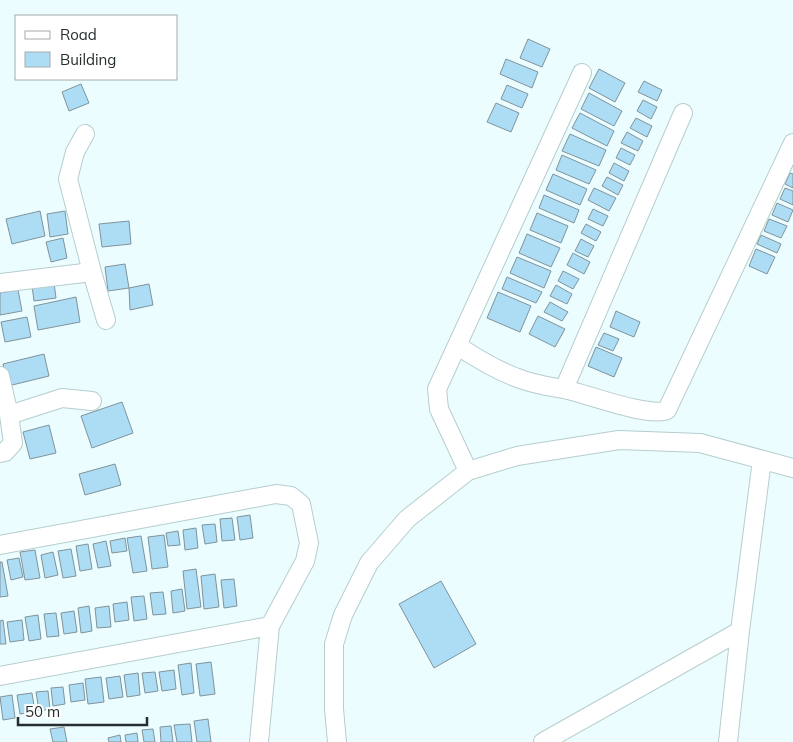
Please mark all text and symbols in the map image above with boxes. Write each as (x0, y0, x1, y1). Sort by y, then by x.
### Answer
legend (15, 15, 178, 80)
text: Road (60, 25, 97, 44)
text: Building (60, 50, 116, 69)
scale bar (18, 694, 146, 726)
text: 50 m (25, 702, 60, 721)

